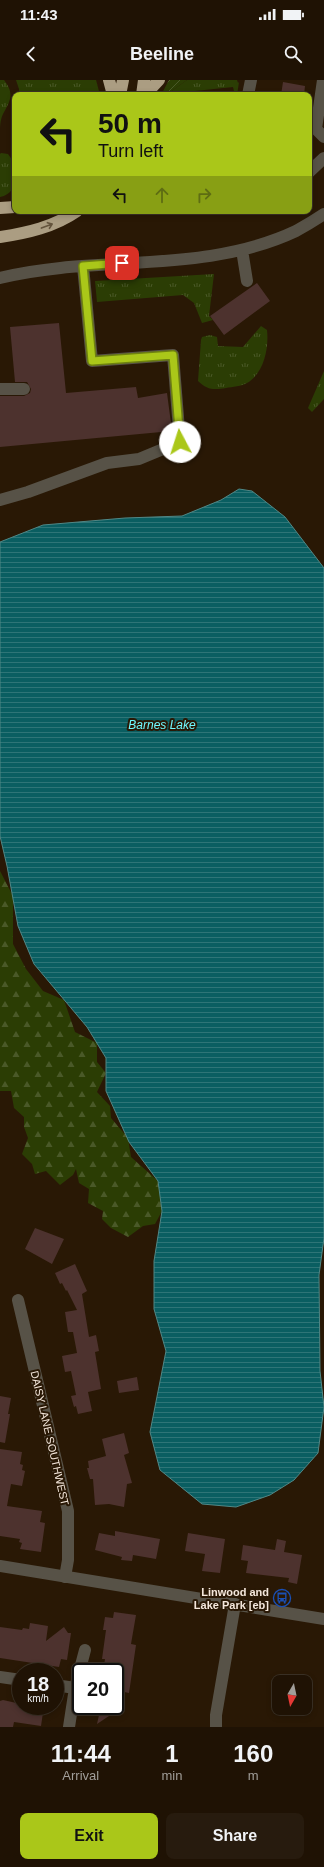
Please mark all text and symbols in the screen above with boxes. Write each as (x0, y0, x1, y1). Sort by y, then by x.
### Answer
text: 11:43 (20, 6, 58, 23)
icon: back (20, 43, 42, 65)
icon: search (282, 43, 304, 65)
text: Beeline (130, 44, 194, 64)
icon: left (32, 108, 84, 160)
text: 50 m (98, 108, 162, 139)
text: Turn left (98, 141, 163, 161)
icon: left (109, 184, 131, 206)
icon: ahead (151, 184, 173, 206)
icon: right (193, 184, 215, 206)
one-way arrow (40, 221, 52, 229)
pin (105, 246, 139, 280)
icon: arrive (111, 252, 133, 274)
position arrow (159, 421, 201, 463)
water label: Barnes Lake (128, 718, 196, 732)
street label: DAISY LANE SOUTHWEST (29, 1369, 71, 1507)
place label: Linwood and Lake Park [eb] (194, 1586, 269, 1611)
bus stop icon: Linwood and Lake Park [eb] (272, 1588, 292, 1608)
speed limit sign: 20 (72, 1663, 124, 1715)
text: 18 (27, 1673, 49, 1695)
north arrow (272, 1675, 312, 1715)
map controls (272, 1675, 312, 1715)
text: km/h (27, 1693, 49, 1704)
text: 11:44 (51, 1740, 111, 1767)
text: 1 (165, 1740, 179, 1767)
text: 160 (233, 1740, 273, 1767)
text: Arrival (62, 1768, 99, 1783)
text: min (162, 1768, 182, 1783)
text: m (248, 1768, 259, 1783)
button: Exit (20, 1813, 158, 1859)
button: Share (166, 1813, 304, 1859)

